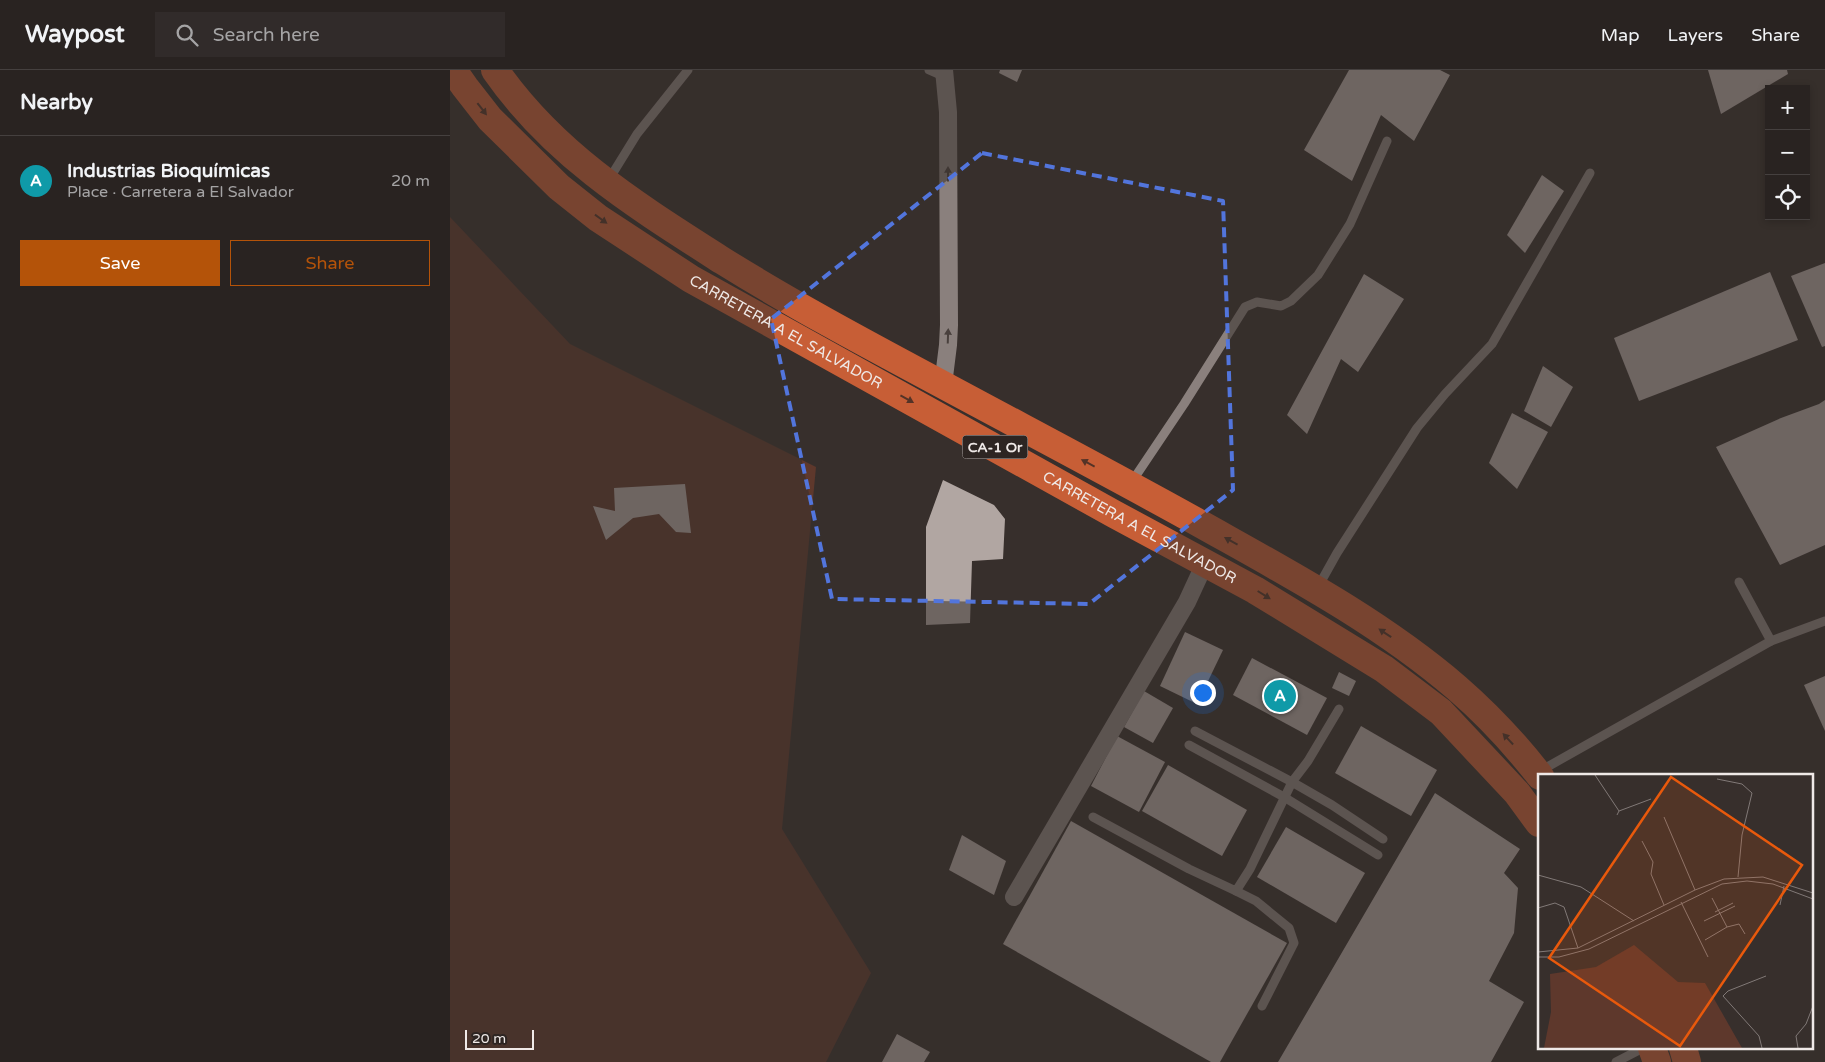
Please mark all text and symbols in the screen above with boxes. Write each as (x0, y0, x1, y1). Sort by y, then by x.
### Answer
search box (155, 12, 505, 57)
text: Waypost (25, 20, 125, 49)
icon: search (173, 21, 201, 49)
text: Search here (213, 24, 320, 46)
text: Map (1601, 24, 1640, 46)
text: Layers (1668, 24, 1723, 46)
text: Share (1751, 24, 1800, 46)
map controls (1765, 85, 1810, 220)
button: + (1765, 85, 1810, 130)
text: Nearby (20, 90, 93, 115)
one-way arrow (477, 103, 487, 116)
button: − (1765, 130, 1810, 175)
text: Industrias Bioquímicas (67, 160, 270, 182)
one-way arrow (944, 166, 952, 182)
text: A (30, 171, 42, 191)
text: 20 m (391, 171, 430, 191)
button: locate (1765, 175, 1810, 220)
text: Place · Carretera a El Salvador (67, 182, 294, 202)
one-way arrow (594, 214, 607, 225)
button: Save (20, 240, 220, 286)
button: Share (230, 240, 430, 286)
street label: CARRETERA A EL SALVADOR (686, 271, 886, 393)
one-way arrow (945, 328, 953, 344)
one-way arrow (900, 395, 914, 403)
road number: CA-1 Or (962, 436, 1028, 458)
one-way arrow (1081, 459, 1095, 467)
street label: CARRETERA A EL SALVADOR (1040, 467, 1239, 587)
one-way arrow (1223, 537, 1238, 545)
one-way arrow (1258, 591, 1271, 600)
one-way arrow (1378, 629, 1392, 638)
pin: A (1264, 677, 1296, 715)
your location (1190, 680, 1216, 706)
one-way arrow (1502, 733, 1514, 745)
inset map (1538, 774, 1812, 1050)
scale bar (465, 1027, 534, 1050)
text: 20 m (472, 1030, 506, 1047)

